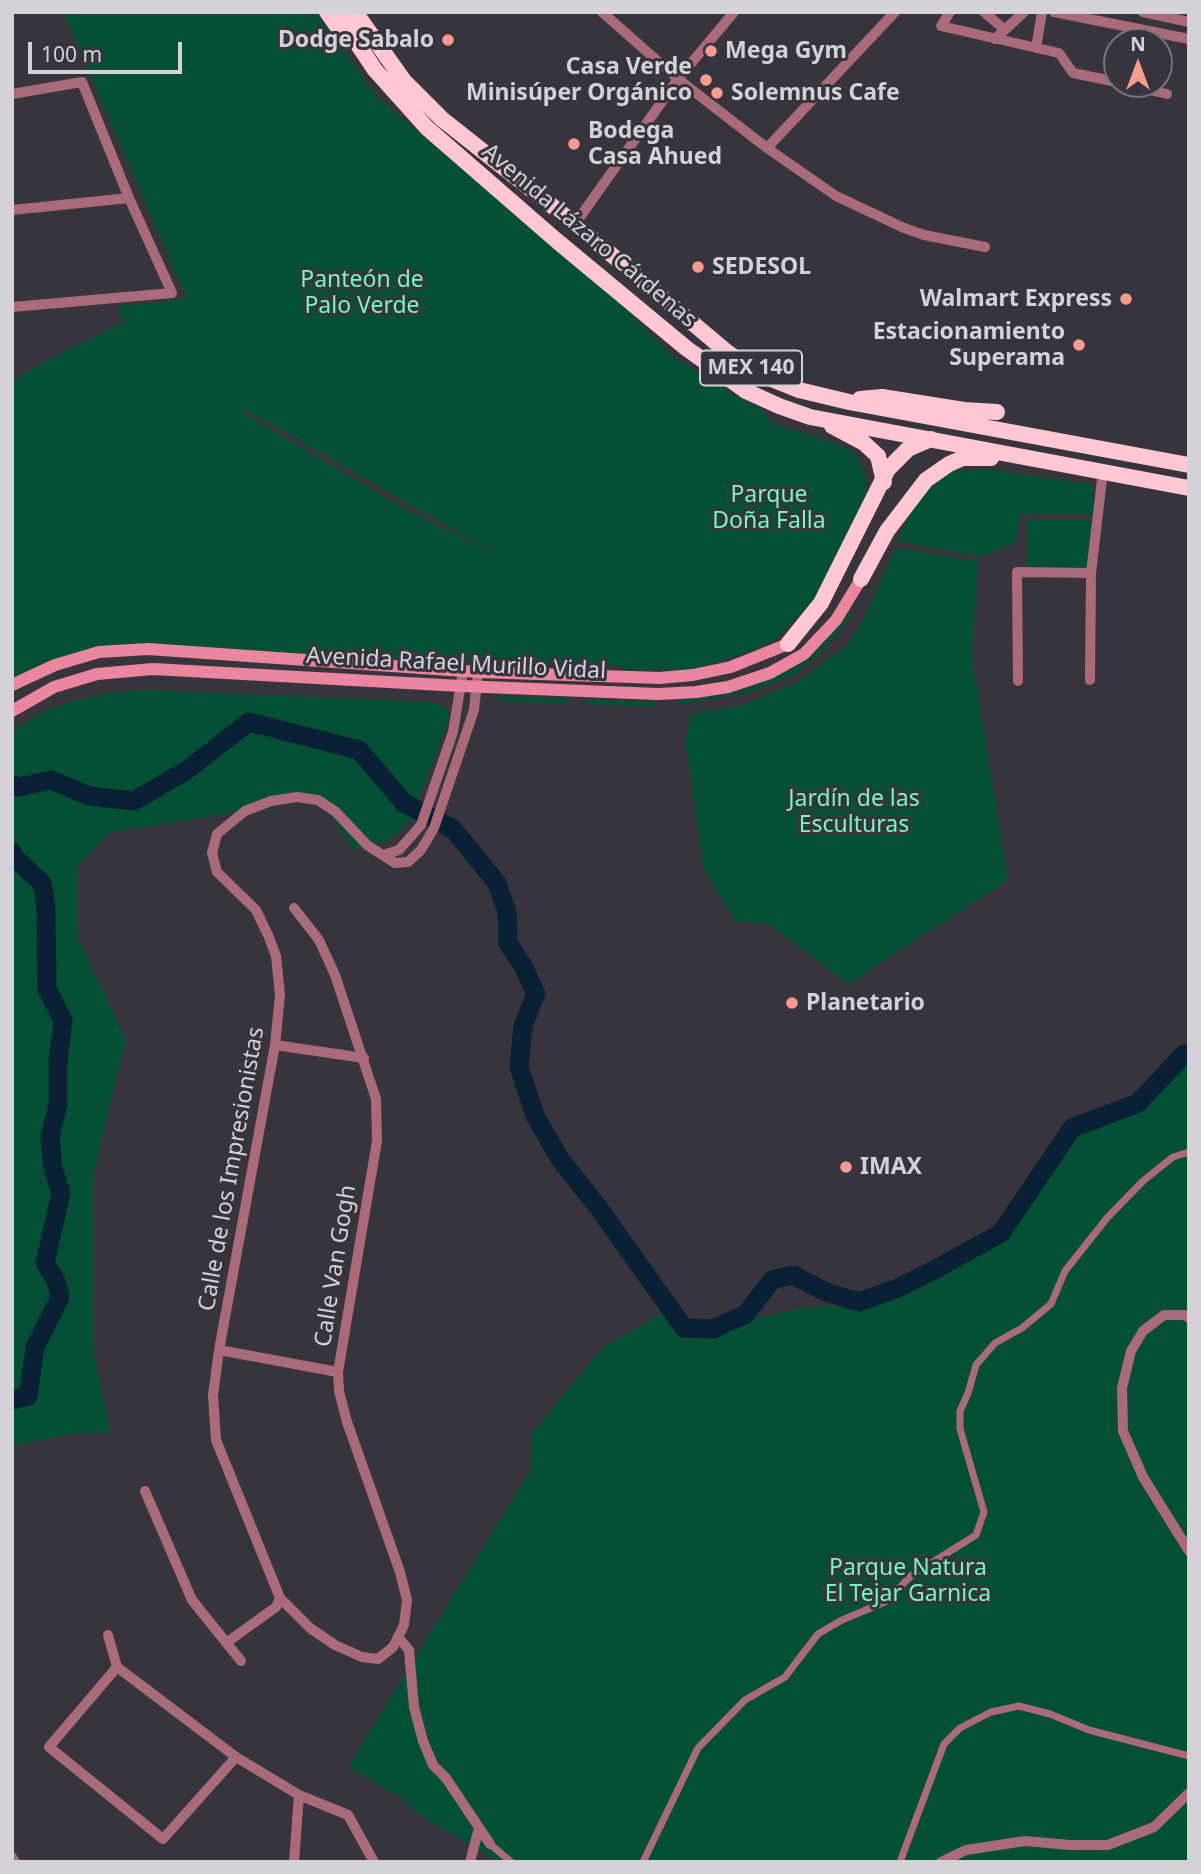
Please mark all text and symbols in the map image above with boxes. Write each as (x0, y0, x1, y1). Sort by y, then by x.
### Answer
place label: Dodge Sabalo (278, 26, 434, 54)
scale bar (32, 28, 186, 72)
north arrow (1103, 28, 1173, 98)
text: N (1130, 31, 1146, 57)
marker: Dodge Sabalo (440, 32, 456, 48)
place label: Mega Gym (725, 37, 847, 65)
text: 100 m (41, 40, 102, 68)
marker: Mega Gym (703, 43, 719, 59)
place label: Casa Verde Minisúper Orgánico (466, 53, 692, 107)
marker: Casa Verde Minisúper Orgánico (698, 72, 714, 88)
place label: Solemnus Cafe (731, 79, 900, 107)
marker: Solemnus Cafe (709, 85, 725, 101)
place label: Bodega Casa Ahued (588, 117, 722, 171)
marker: Bodega Casa Ahued (566, 136, 582, 152)
street label: Avenida Lázaro Cárdenas (476, 138, 702, 334)
place label: SEDESOL (712, 253, 811, 281)
marker: SEDESOL (690, 259, 706, 275)
park label: Panteón de Palo Verde (300, 266, 424, 320)
place label: Walmart Express (920, 285, 1112, 313)
marker: Walmart Express (1118, 291, 1134, 307)
place label: Estacionamiento Superama (873, 318, 1065, 372)
marker: Estacionamiento Superama (1071, 337, 1087, 353)
road number: MEX 140 (700, 350, 802, 386)
park label: Parque Doña Falla (712, 481, 826, 535)
street label: Avenida Rafael Murillo Vidal (305, 642, 607, 686)
park label: Jardín de las Esculturas (788, 785, 920, 839)
place label: Planetario (806, 989, 925, 1017)
marker: Planetario (784, 995, 800, 1011)
street label: Calle de los Impresionistas (193, 1025, 271, 1313)
place label: IMAX (860, 1153, 922, 1181)
marker: IMAX (838, 1159, 854, 1175)
street label: Calle Van Gogh (310, 1183, 362, 1349)
park label: Parque Natura El Tejar Garnica (825, 1554, 991, 1608)

